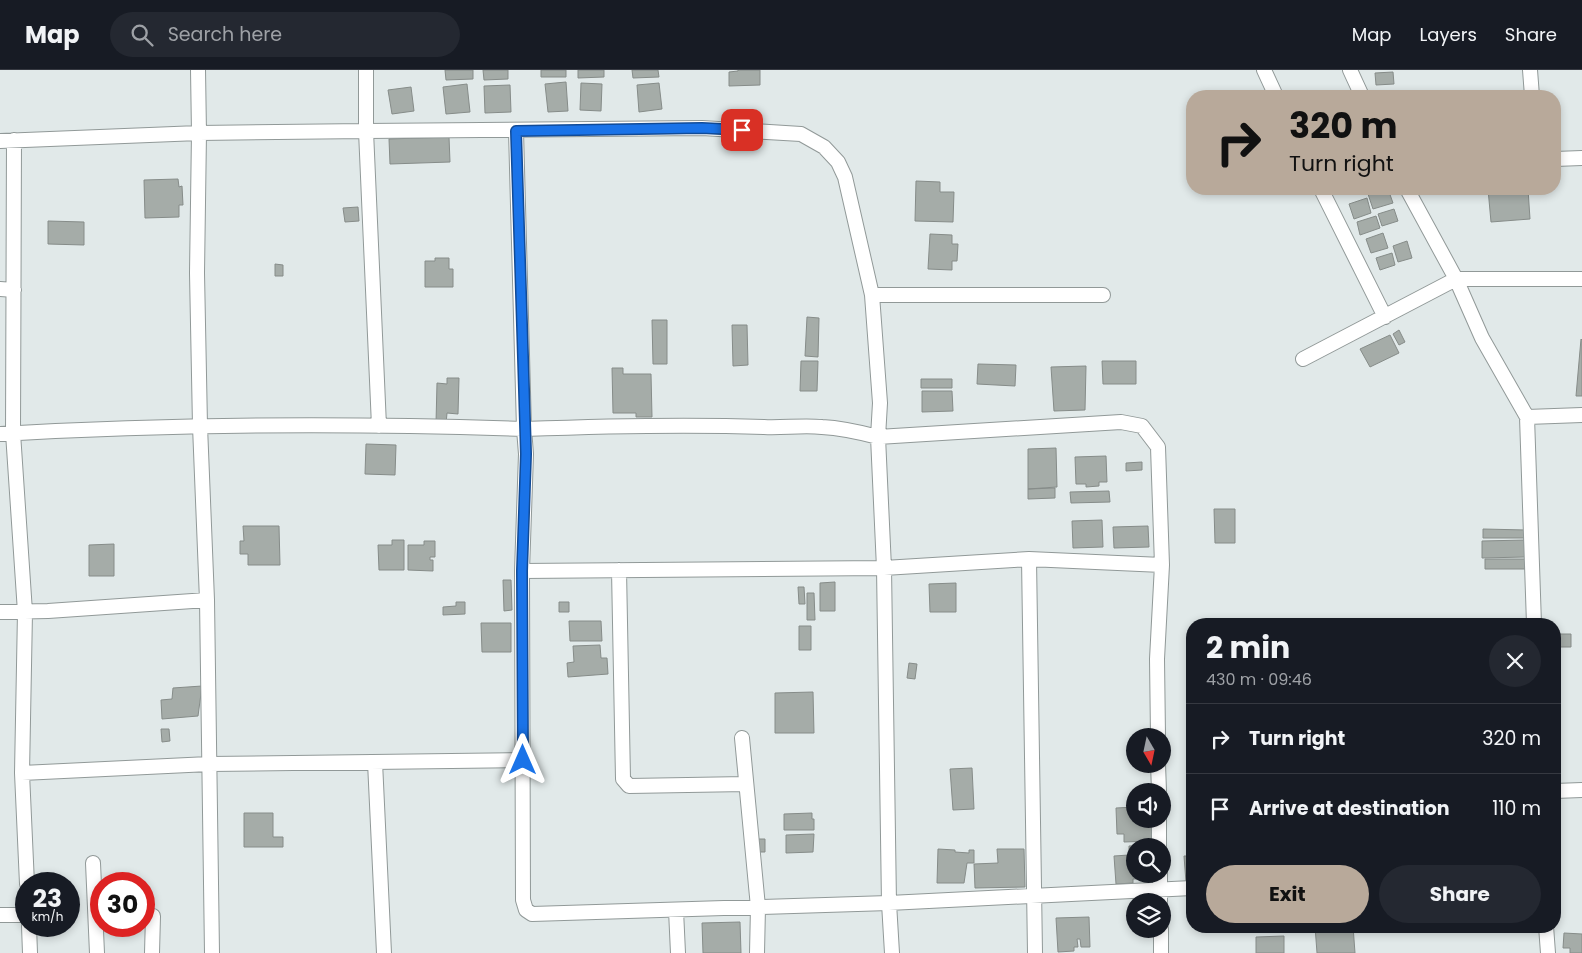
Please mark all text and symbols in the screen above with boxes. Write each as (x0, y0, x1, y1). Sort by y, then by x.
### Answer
search box (110, 12, 460, 57)
text: Map (25, 18, 80, 51)
icon: search (128, 21, 156, 49)
text: Search here (168, 21, 282, 48)
text: Map (1352, 22, 1392, 47)
text: Layers (1420, 22, 1477, 47)
text: Share (1505, 22, 1557, 47)
text: 320 m (1289, 101, 1397, 150)
pin (721, 109, 763, 151)
icon: right (1206, 110, 1271, 175)
icon: arrive (728, 116, 756, 144)
text: Turn right (1289, 148, 1394, 179)
text: 2 min (1206, 626, 1290, 669)
button: close (1489, 635, 1541, 687)
text: 430 m · 09:46 (1206, 668, 1312, 691)
icon: right (1206, 725, 1234, 753)
text: Turn right (1249, 725, 1345, 752)
text: 320 m (1482, 725, 1541, 752)
north arrow (1126, 728, 1171, 772)
map controls (1126, 728, 1171, 938)
position arrow (496, 733, 548, 785)
button: sound (1126, 783, 1171, 828)
icon: arrive (1206, 795, 1234, 823)
text: Arrive at destination (1249, 795, 1450, 822)
text: 110 m (1492, 795, 1541, 822)
button: search (1126, 838, 1171, 883)
button: Exit (1206, 865, 1369, 923)
button: Share (1379, 865, 1541, 923)
speed limit sign: 30 (90, 872, 155, 937)
text: 23 (33, 881, 62, 916)
button: layers (1126, 893, 1171, 938)
text: km/h (32, 908, 63, 925)

